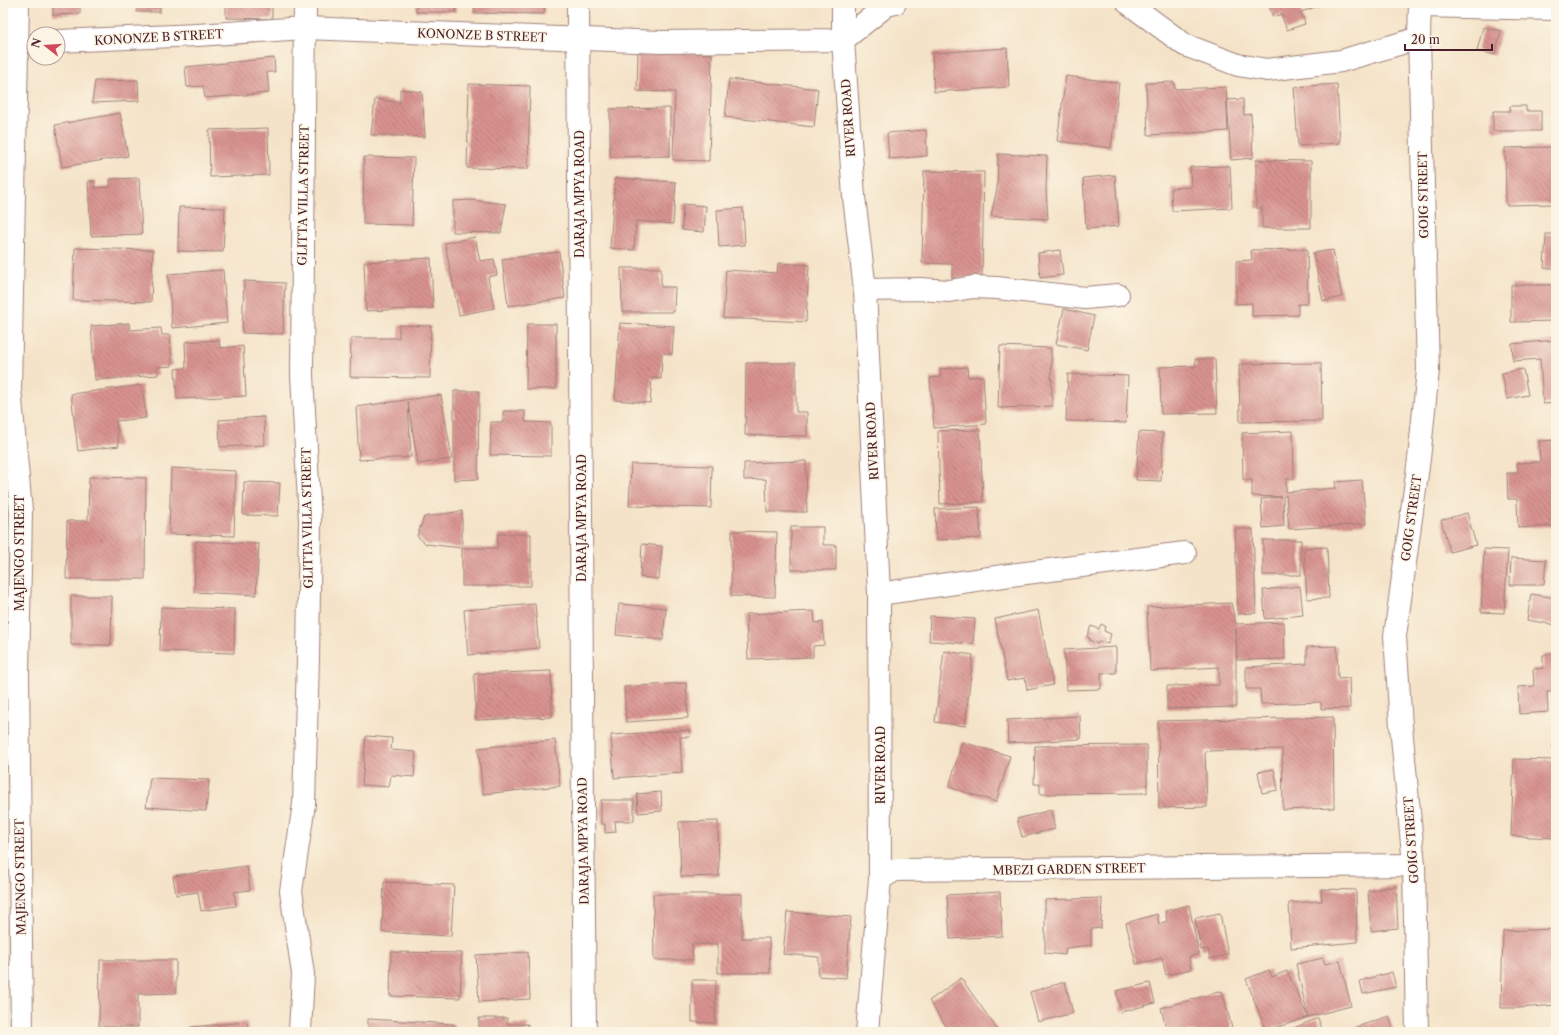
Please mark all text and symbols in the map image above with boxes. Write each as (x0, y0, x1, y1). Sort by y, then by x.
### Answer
street label: KONONZE B STREET (417, 25, 547, 45)
north arrow (26, 26, 66, 66)
street label: KONONZE B STREET (94, 26, 224, 48)
scale bar (1405, 26, 1492, 52)
text: 20 m (1411, 32, 1440, 47)
text: N (28, 36, 45, 50)
street label: RIVER ROAD (838, 78, 858, 158)
street label: GLITTA VILLA STREET (294, 124, 312, 266)
street label: DARAJA MPYA ROAD (572, 130, 587, 258)
street label: GOIG STREET (1415, 151, 1431, 239)
street label: RIVER ROAD (862, 401, 882, 481)
street label: GLITTA VILLA STREET (298, 447, 316, 589)
street label: DARAJA MPYA ROAD (574, 454, 589, 582)
street label: GOIG STREET (1398, 474, 1425, 562)
street label: MAJENGO STREET (12, 495, 27, 611)
street label: RIVER ROAD (873, 725, 888, 804)
street label: DARAJA MPYA ROAD (574, 777, 592, 905)
street label: GOIG STREET (1400, 796, 1422, 884)
street label: MAJENGO STREET (11, 819, 29, 935)
street label: MBEZI GARDEN STREET (992, 860, 1146, 878)

